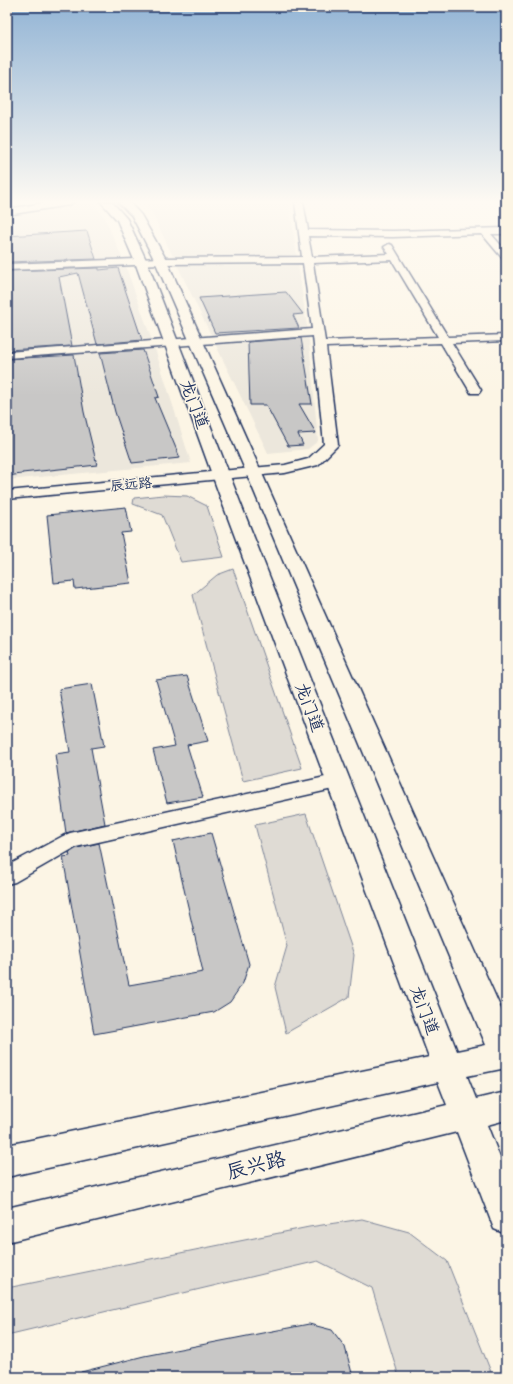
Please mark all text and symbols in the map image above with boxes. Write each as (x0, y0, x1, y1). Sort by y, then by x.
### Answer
street label: 龙门道 (177, 377, 213, 431)
street label: 辰远路 (109, 474, 153, 495)
street label: 龙门道 (292, 680, 328, 734)
street label: 龙门道 (407, 983, 443, 1037)
street label: 辰兴路 (224, 1146, 289, 1184)

